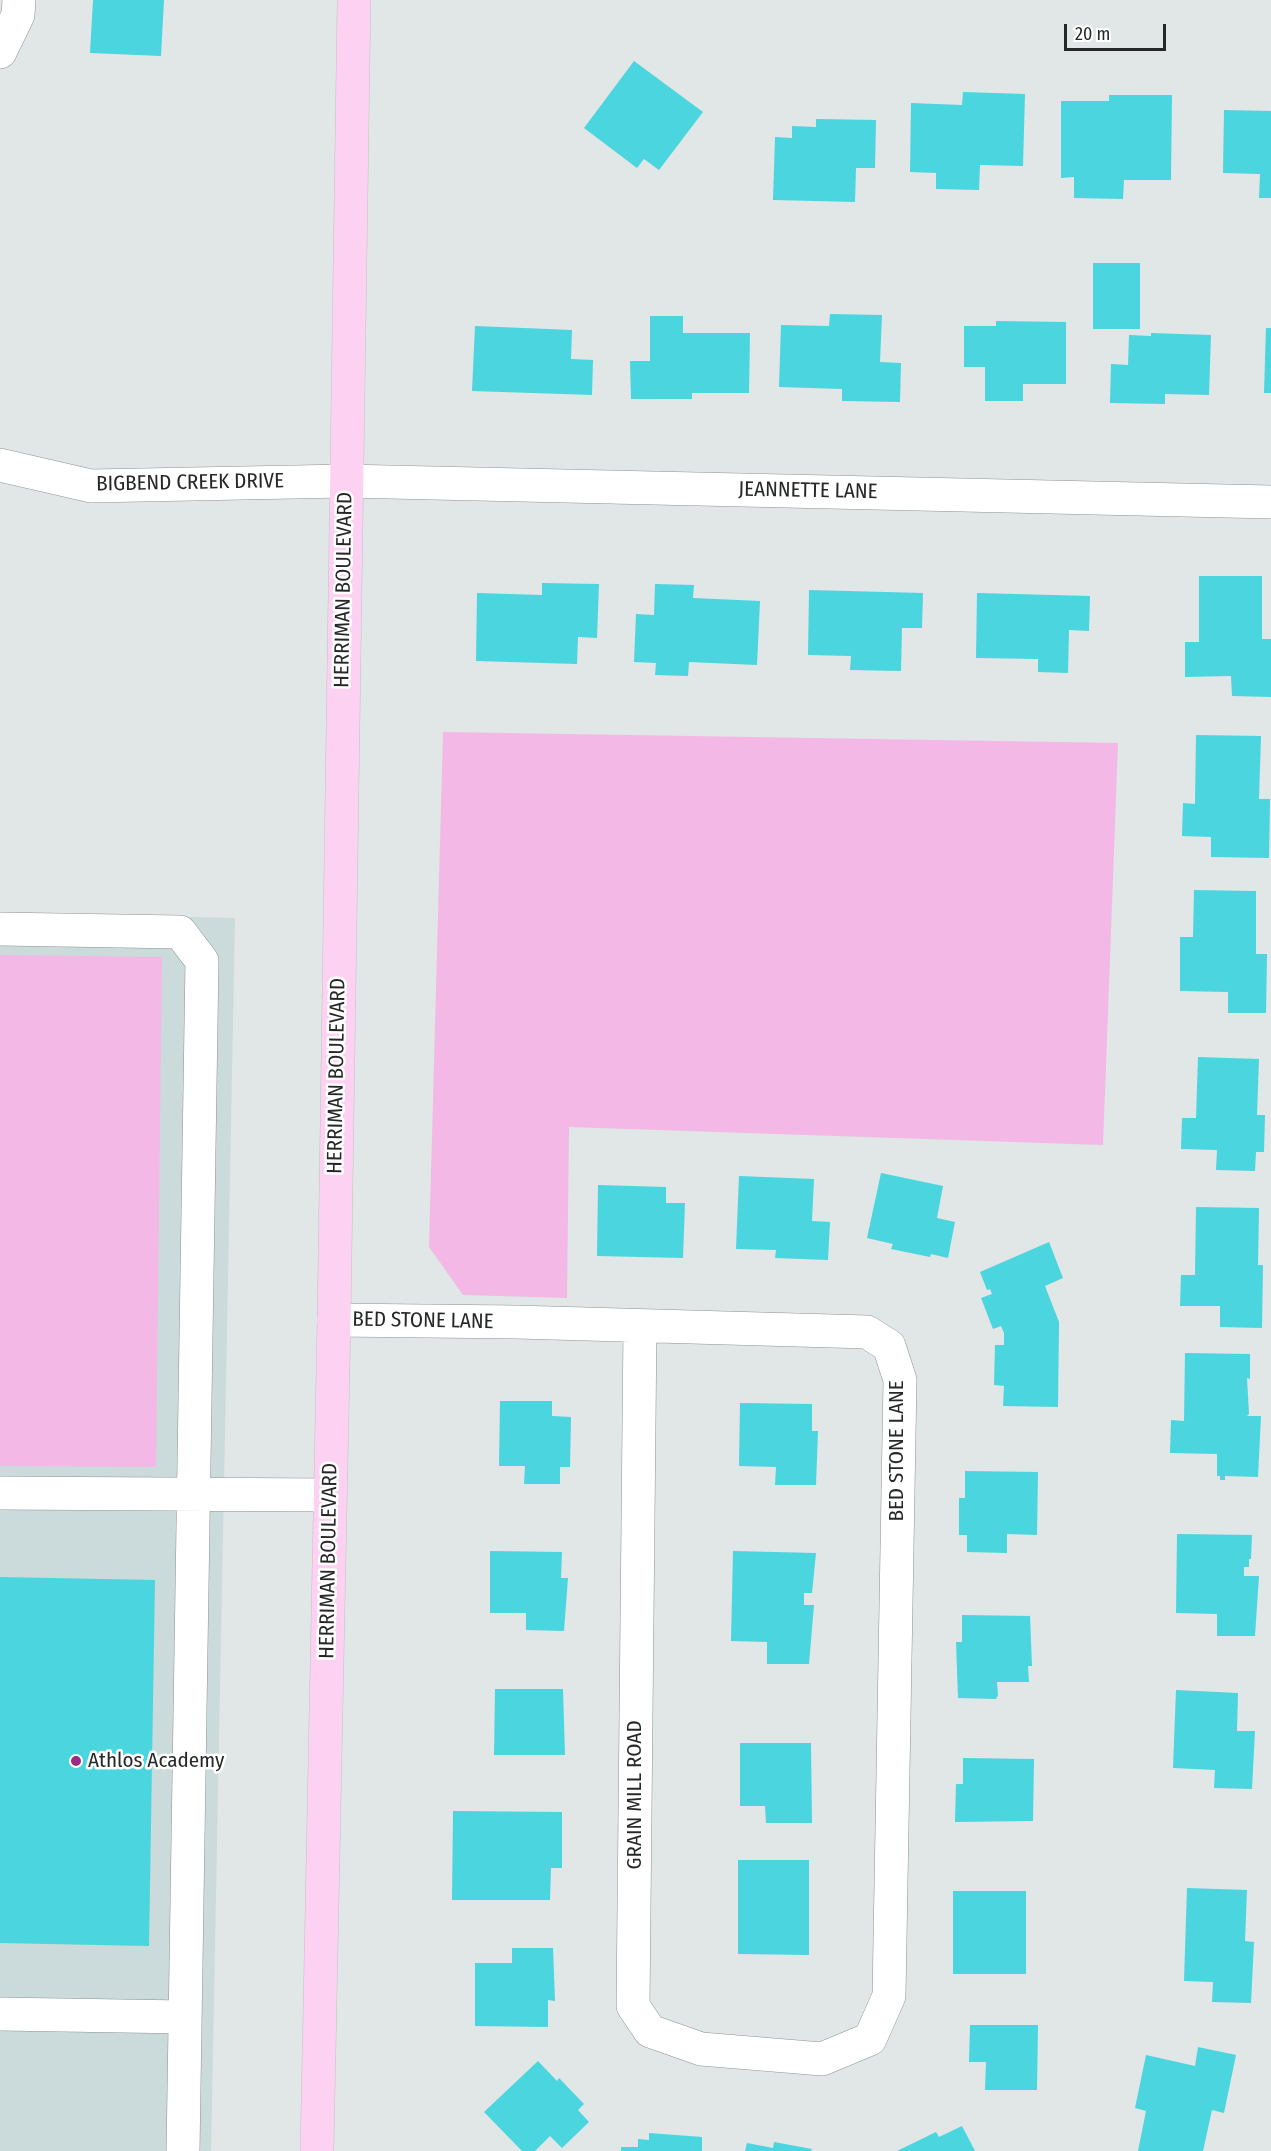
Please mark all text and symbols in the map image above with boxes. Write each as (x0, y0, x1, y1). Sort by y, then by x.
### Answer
scale bar (1067, 12, 1169, 50)
text: 20 m (1075, 23, 1110, 45)
street label: BIGBEND CREEK DRIVE (96, 469, 284, 497)
street label: JEANNETTE LANE (738, 477, 878, 505)
street label: HERRIMAN BOULEVARD (330, 492, 358, 688)
street label: HERRIMAN BOULEVARD (323, 978, 351, 1174)
street label: BED STONE LANE (352, 1307, 494, 1335)
street label: BED STONE LANE (884, 1380, 910, 1522)
street label: HERRIMAN BOULEVARD (315, 1463, 343, 1659)
street label: GRAIN MILL ROAD (622, 1720, 648, 1870)
place label: Athlos Academy (88, 1748, 224, 1774)
marker: Athlos Academy (69, 1754, 83, 1768)

